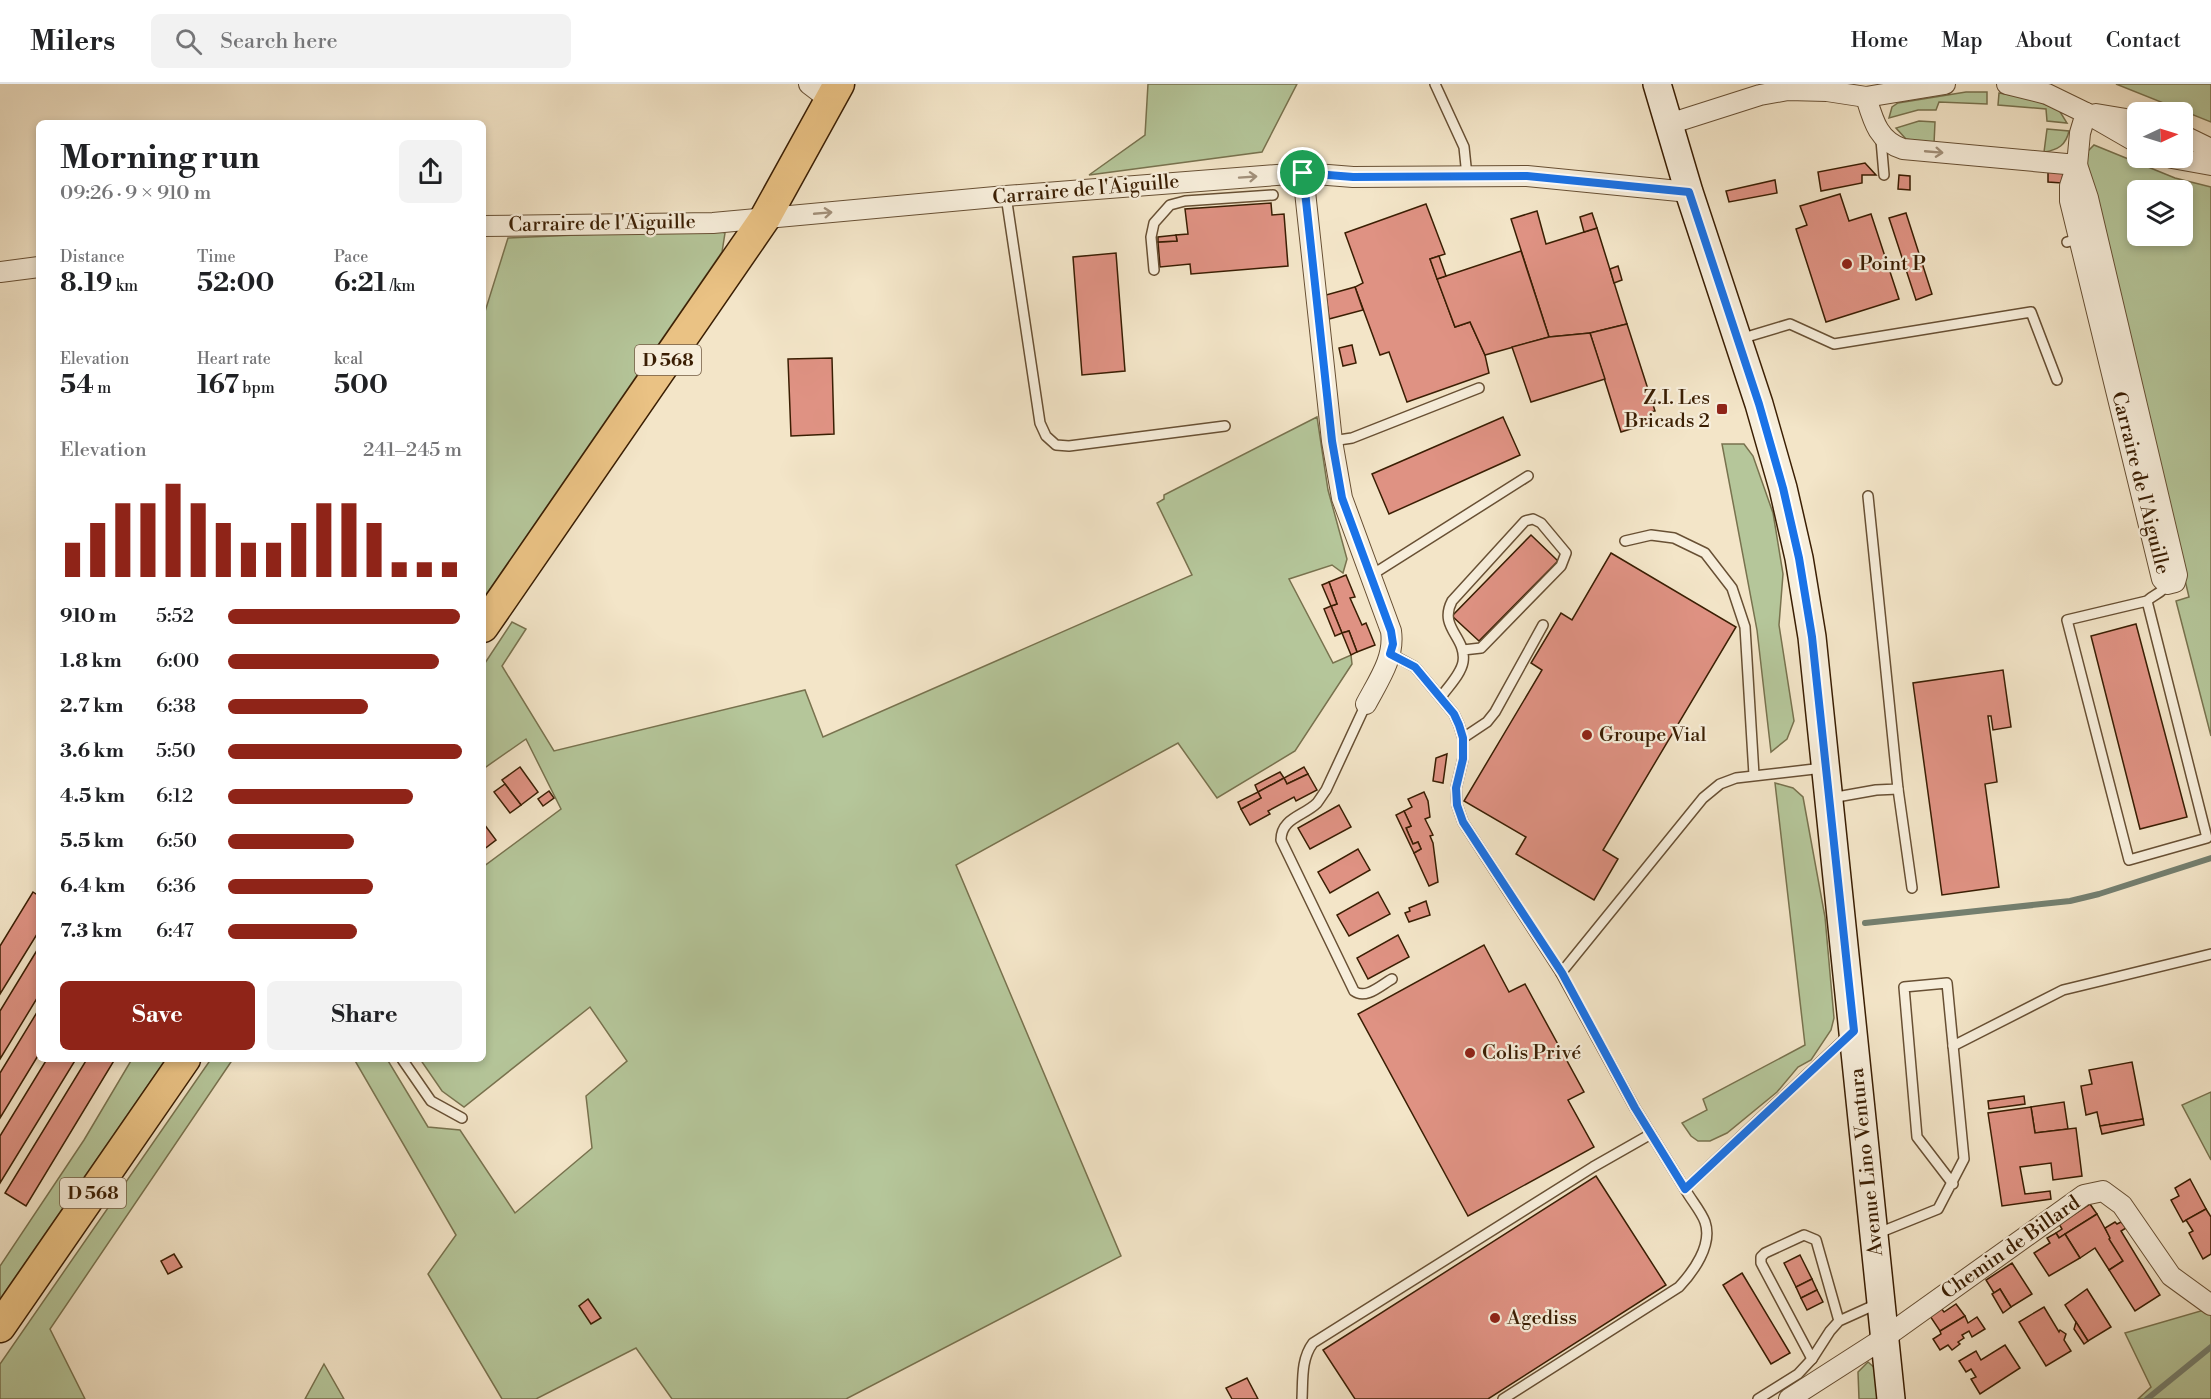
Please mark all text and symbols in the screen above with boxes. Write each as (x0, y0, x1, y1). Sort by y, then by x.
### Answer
search box (151, 14, 571, 68)
text: Milers (30, 24, 115, 59)
icon: search (172, 25, 205, 58)
text: Search here (220, 28, 338, 55)
text: Home (1851, 28, 1908, 54)
text: Map (1941, 28, 1983, 54)
text: About (2016, 28, 2073, 54)
text: Contact (2106, 28, 2181, 54)
north arrow (2127, 102, 2193, 168)
map controls (2127, 102, 2193, 246)
text: Morning run (60, 138, 260, 179)
button: share (399, 140, 462, 203)
pin (1277, 147, 1328, 198)
one-way arrow (1923, 147, 1943, 158)
icon: arrive (1286, 156, 1319, 189)
street label: Carraire de l'Aiguille (992, 169, 1180, 211)
one-way arrow (1237, 172, 1257, 183)
button: layers (2127, 180, 2193, 246)
text: 09:26 · 9 × 910 m (60, 181, 211, 206)
one-way arrow (813, 207, 833, 218)
street label: Carraire de l'Aiguille (508, 210, 696, 238)
text: Distance (60, 247, 125, 267)
text: Time (197, 247, 236, 267)
text: Pace (334, 247, 368, 267)
place label: Point P (1859, 252, 1926, 277)
marker: Point P (1840, 257, 1854, 271)
text: 8.19 (60, 267, 112, 299)
text: 52:00 (197, 267, 274, 299)
text: 6:21 (334, 267, 387, 299)
text: km (112, 276, 138, 296)
text: /km (387, 276, 415, 296)
road number: D 568 (635, 345, 701, 375)
text: Elevation (60, 349, 129, 369)
text: Heart rate (197, 349, 271, 369)
text: kcal (334, 349, 363, 369)
text: 54 (60, 369, 94, 401)
text: 167 (197, 369, 239, 401)
text: 500 (334, 369, 388, 401)
text: m (94, 378, 111, 398)
text: bpm (239, 378, 275, 398)
place label: Z.I. Les Bricads 2 (1623, 386, 1710, 434)
street label: Carraire de l'Aiguille (2105, 389, 2175, 577)
marker: Z.I. Les Bricads 2 (1715, 402, 1729, 416)
text: Elevation (60, 438, 147, 463)
text: 241–245 m (363, 438, 462, 463)
text: 910 m (60, 604, 117, 629)
text: 5:52 (156, 604, 194, 629)
text: 1.8 km (60, 649, 122, 674)
text: 6:00 (156, 649, 199, 674)
text: 2.7 km (60, 694, 124, 719)
text: 6:38 (156, 694, 196, 719)
place label: Groupe Vial (1599, 723, 1706, 748)
marker: Groupe Vial (1580, 728, 1594, 742)
text: 3.6 km (60, 739, 124, 764)
text: 5:50 (156, 739, 196, 764)
text: 4.5 km (60, 784, 125, 809)
text: 6:12 (156, 784, 193, 809)
text: 5.5 km (60, 829, 124, 854)
text: 6:50 (156, 829, 197, 854)
text: 6.4 km (60, 874, 125, 899)
text: 6:36 (156, 874, 196, 899)
text: 7.3 km (60, 919, 122, 944)
text: 6:47 (156, 919, 194, 944)
button: Save (60, 981, 255, 1050)
button: Share (267, 981, 462, 1050)
place label: Colis Privé (1482, 1041, 1581, 1066)
marker: Colis Privé (1463, 1046, 1477, 1060)
street label: Avenue Lino Ventura (1845, 1066, 1889, 1258)
road number: D 568 (60, 1178, 126, 1208)
street label: Chemin de Billard (1937, 1190, 2086, 1305)
place label: Agediss (1506, 1306, 1577, 1331)
marker: Agediss (1488, 1311, 1502, 1325)

